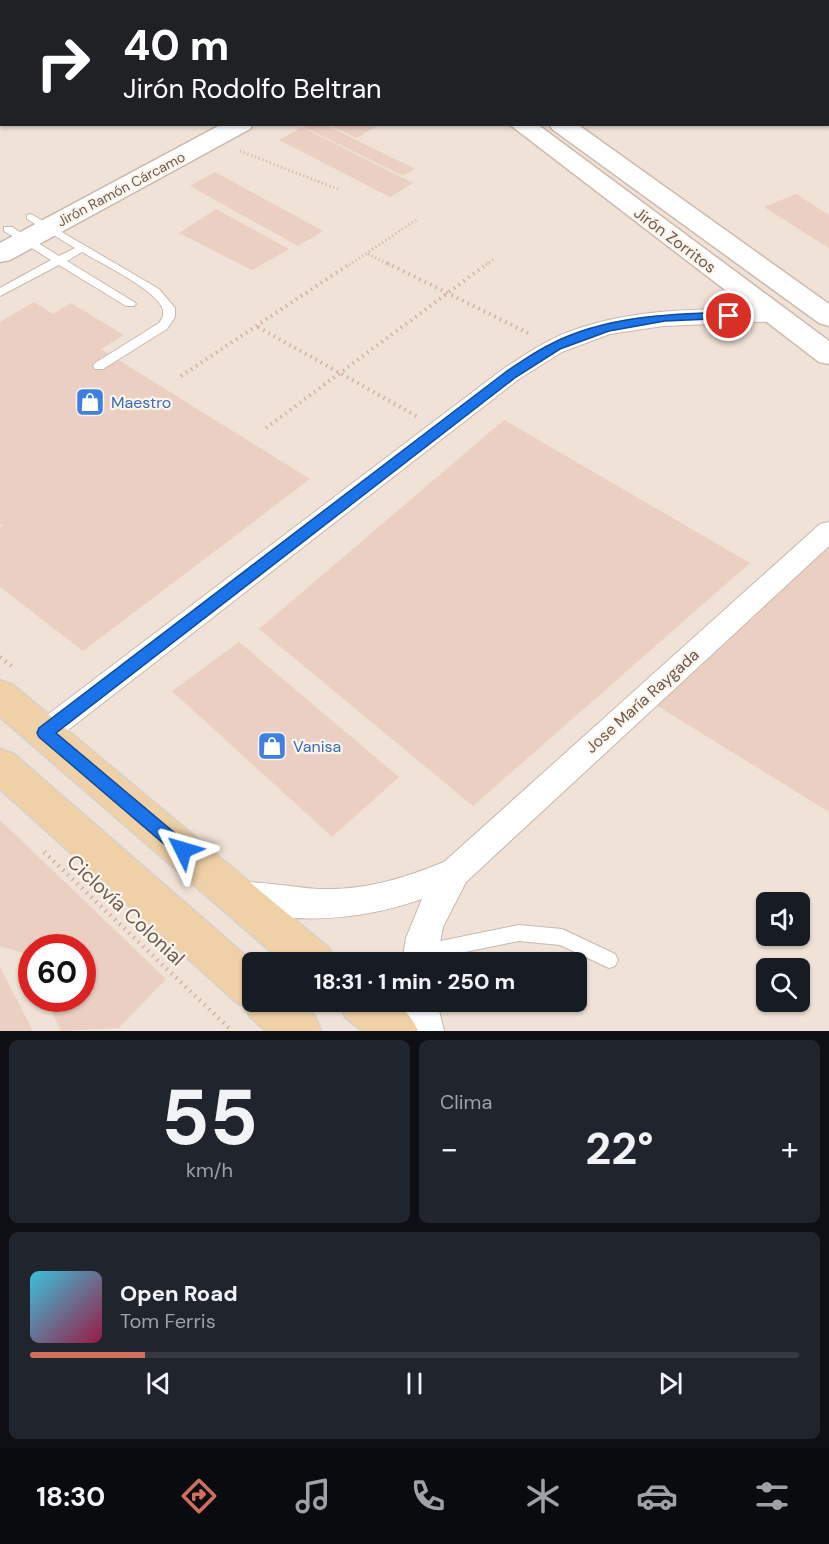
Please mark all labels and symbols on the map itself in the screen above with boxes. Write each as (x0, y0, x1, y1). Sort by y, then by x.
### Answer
street label: Jirón Ramón Cárcamo (54, 148, 188, 230)
street label: Jirón Zorritos (630, 202, 720, 278)
pin (703, 290, 754, 341)
shop icon: Maestro (74, 386, 106, 418)
place label: Maestro (111, 392, 171, 413)
street label: Jose María Raygada (581, 644, 703, 758)
shop icon: Vanisa (256, 730, 288, 762)
place label: Vanisa (293, 736, 341, 757)
position arrow (151, 818, 215, 882)
street label: Ciclovía Colonial (62, 849, 190, 971)
speed limit sign: 60 (18, 934, 96, 1012)

